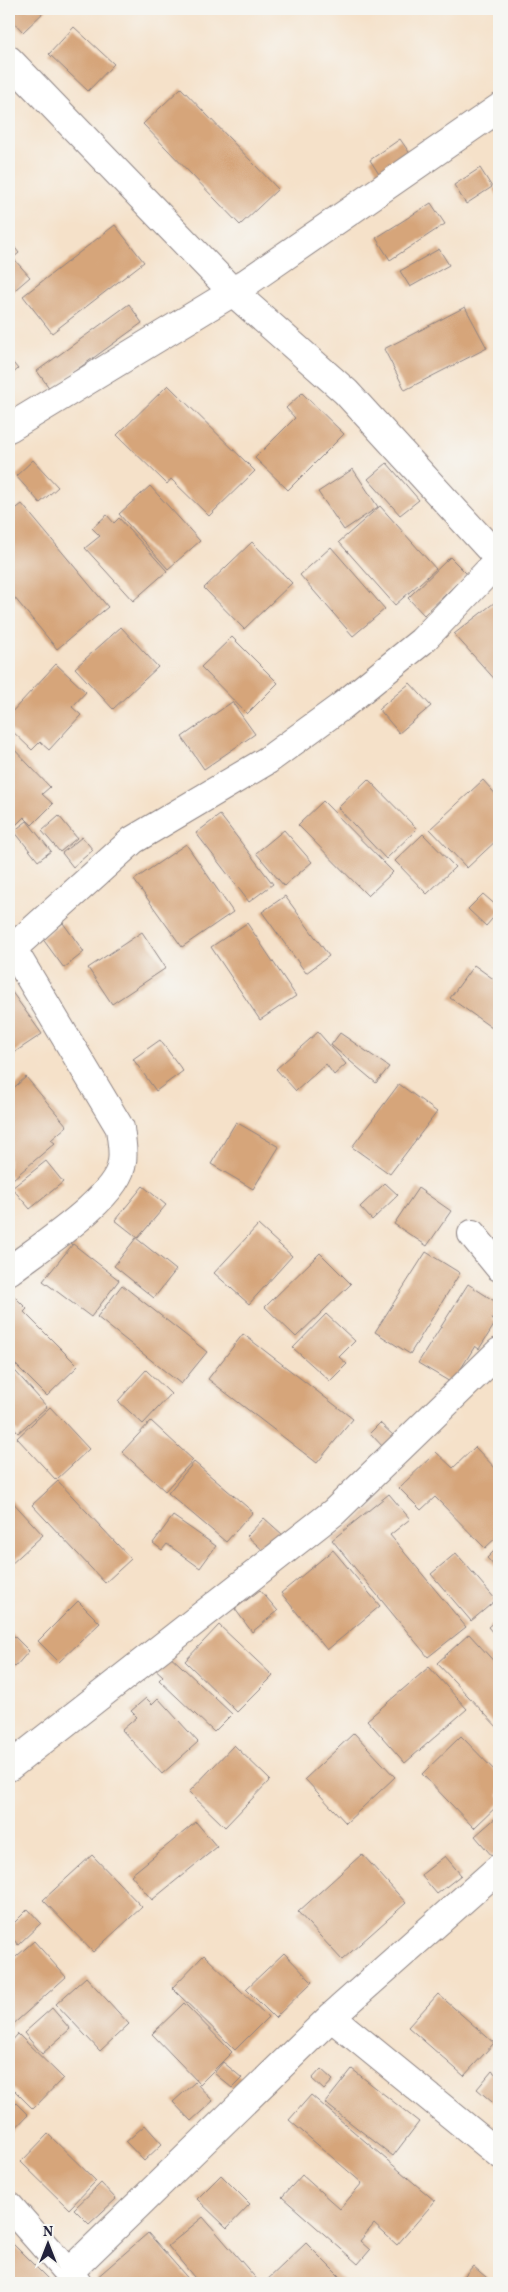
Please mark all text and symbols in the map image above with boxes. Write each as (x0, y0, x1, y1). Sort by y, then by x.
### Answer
north arrow (22, 2220, 72, 2270)
text: N (43, 2223, 53, 2242)

